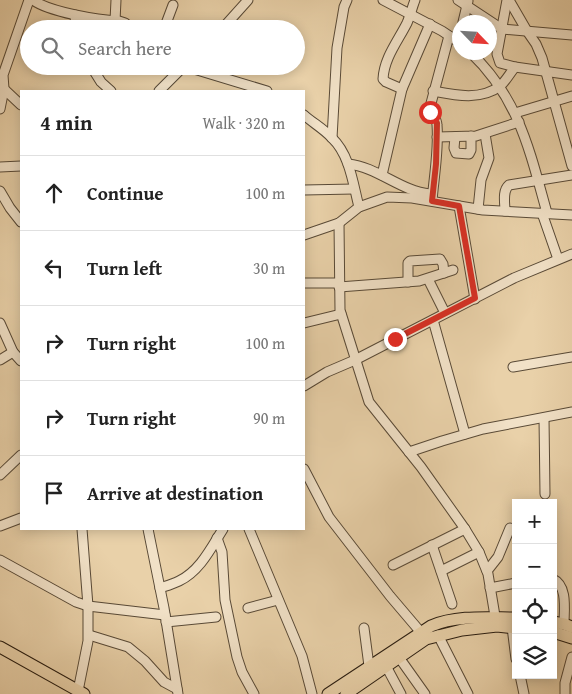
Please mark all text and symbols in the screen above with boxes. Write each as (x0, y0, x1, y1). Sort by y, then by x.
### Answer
north arrow (452, 15, 497, 60)
search box (20, 20, 305, 75)
icon: search (38, 34, 66, 62)
text: Search here (78, 34, 172, 62)
route start (419, 101, 442, 124)
text: 4 min (40, 107, 92, 138)
text: Walk · 320 m (202, 111, 285, 135)
icon: ahead (40, 179, 68, 207)
text: Continue (87, 179, 164, 207)
text: 100 m (245, 181, 285, 205)
icon: left (40, 254, 68, 282)
text: Turn left (87, 254, 162, 282)
text: 30 m (253, 256, 285, 280)
route end (384, 328, 407, 351)
icon: right (40, 329, 68, 357)
text: Turn right (87, 329, 176, 357)
text: 100 m (245, 331, 285, 355)
icon: right (40, 404, 68, 432)
text: Turn right (87, 404, 176, 432)
text: 90 m (253, 406, 285, 430)
icon: arrive (40, 479, 68, 507)
text: Arrive at destination (87, 479, 263, 507)
map controls (512, 499, 557, 679)
button: + (512, 499, 557, 544)
button: − (512, 544, 557, 589)
button: locate (512, 589, 557, 634)
button: layers (512, 634, 557, 679)

